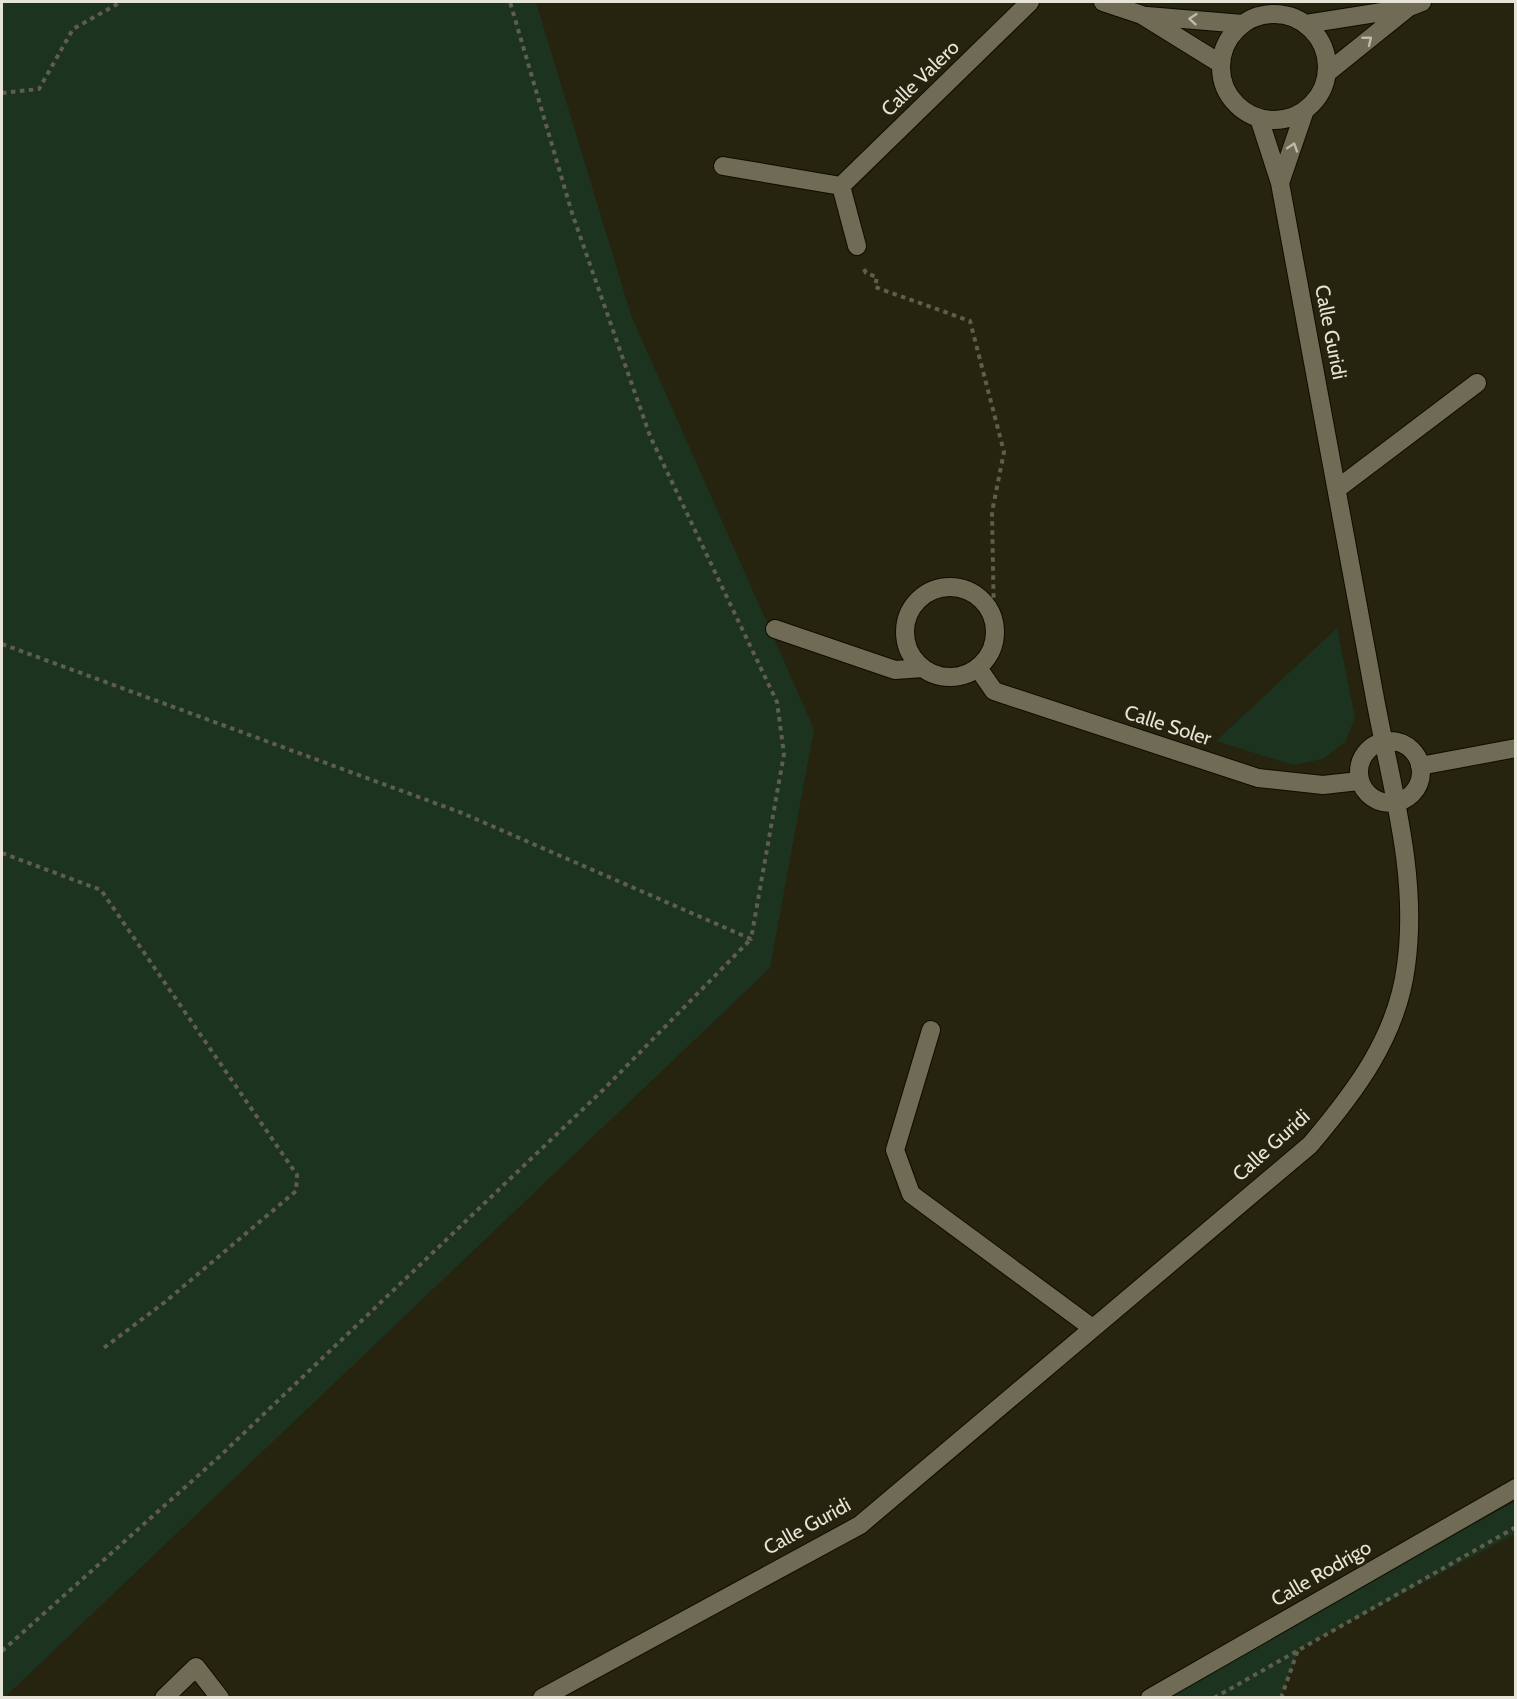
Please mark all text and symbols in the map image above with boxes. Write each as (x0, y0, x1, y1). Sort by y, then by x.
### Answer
one-way arrow (1188, 13, 1197, 26)
street label: Calle Valero (876, 35, 964, 121)
one-way arrow (1361, 37, 1372, 48)
one-way arrow (1285, 142, 1298, 153)
street label: Calle Guridi (1310, 283, 1352, 381)
street label: Calle Soler (1122, 700, 1215, 751)
street label: Calle Guridi (1227, 1104, 1315, 1186)
street label: Calle Guridi (759, 1492, 855, 1560)
street label: Calle Rodrigo (1267, 1535, 1375, 1611)

